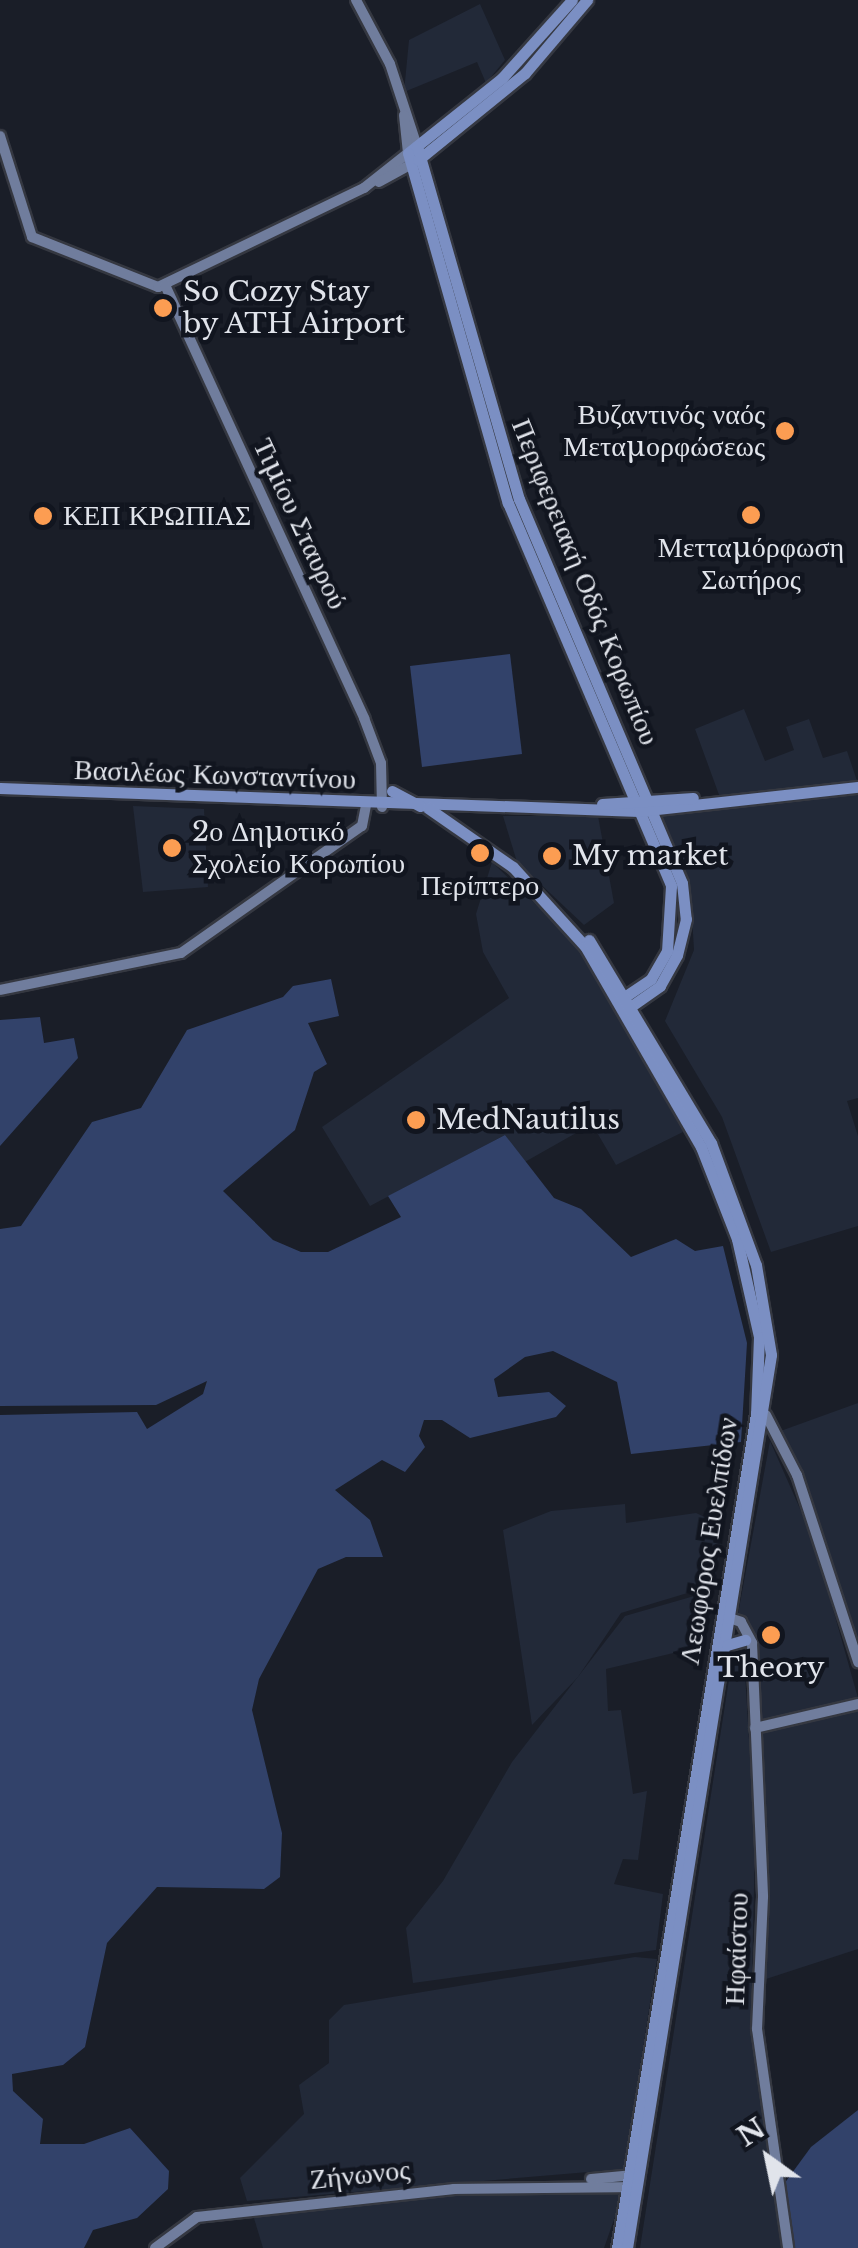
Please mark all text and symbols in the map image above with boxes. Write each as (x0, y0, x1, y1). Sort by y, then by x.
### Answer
place label: So Cozy Stay by ATH Airport (183, 275, 409, 341)
marker: So Cozy Stay by ATH Airport (152, 297, 174, 319)
place label: Βυζαντινός ναός Μεταμορφώσεως (563, 398, 765, 464)
street label: Περιφερειακή Οδός Κορωπίου (504, 414, 666, 750)
marker: Βυζαντινός ναός Μεταμορφώσεως (774, 420, 796, 442)
street label: Τιμίου Σταυρού (246, 433, 354, 615)
place label: ΚΕΠ ΚΡΩΠΙΑΣ (63, 499, 251, 533)
marker: Μετταμόρφωση Σωτήρος (740, 504, 762, 526)
marker: ΚΕΠ ΚΡΩΠΙΑΣ (32, 505, 54, 527)
place label: Μετταμόρφωση Σωτήρος (658, 531, 844, 597)
street label: Βασιλέως Κωνσταντίνου (73, 753, 357, 797)
place label: 2ο Δημοτικό Σχολείο Κορωπίου (192, 815, 405, 881)
marker: 2ο Δημοτικό Σχολείο Κορωπίου (161, 837, 183, 859)
place label: My market (572, 839, 729, 873)
marker: Περίπτερο (469, 842, 491, 864)
marker: My market (541, 845, 563, 867)
place label: Περίπτερο (421, 869, 539, 903)
place label: MedNautilus (436, 1103, 620, 1137)
marker: MedNautilus (405, 1109, 427, 1131)
street label: Λεωφόρος Ευελπίδων (673, 1415, 745, 1667)
marker: Theory (760, 1624, 782, 1646)
place label: Theory (717, 1651, 825, 1685)
street label: Ηφαίστου (718, 1892, 756, 2006)
north arrow (718, 2108, 818, 2208)
text: N (731, 2111, 772, 2154)
street label: Ζήνωνος (308, 2153, 412, 2197)

